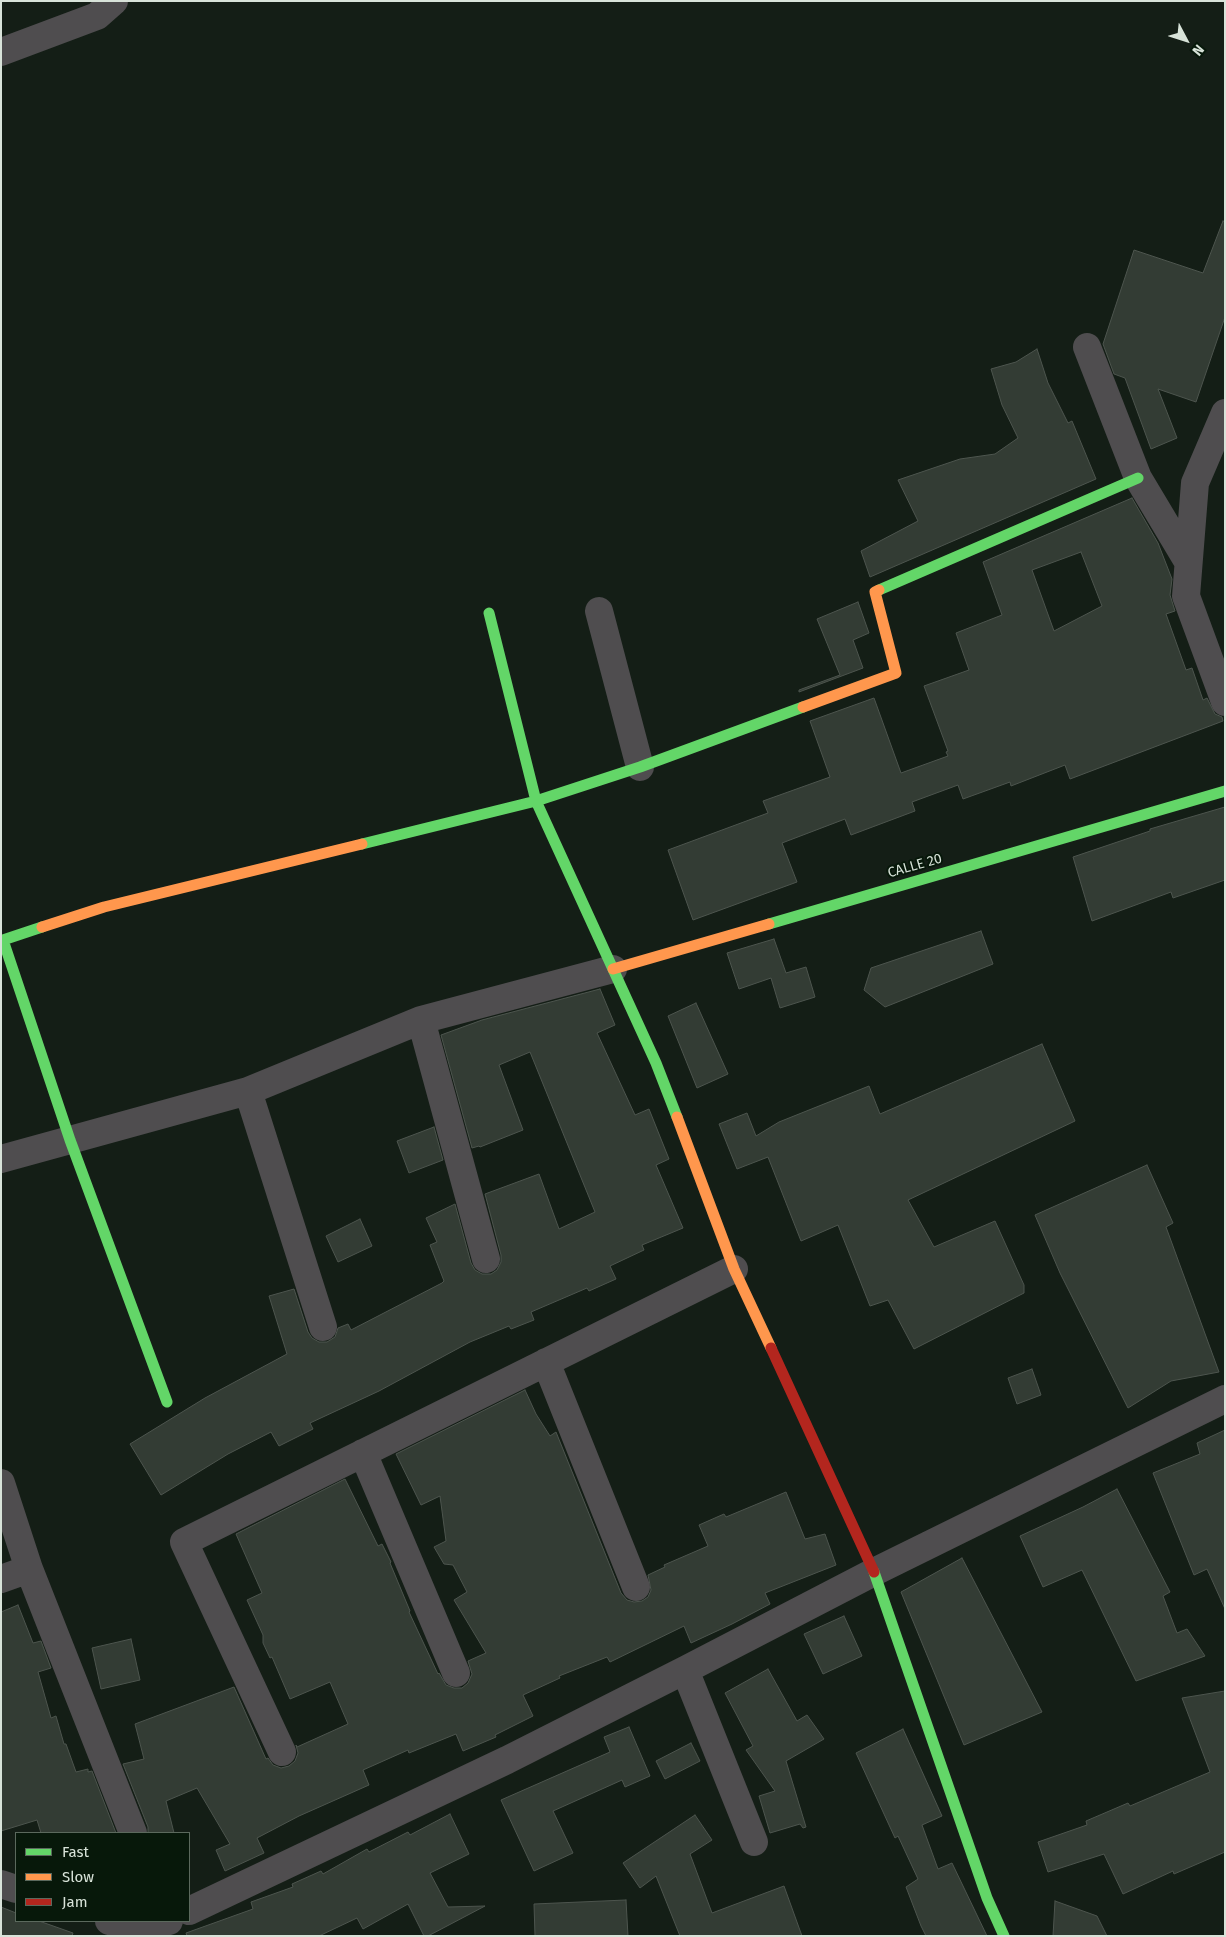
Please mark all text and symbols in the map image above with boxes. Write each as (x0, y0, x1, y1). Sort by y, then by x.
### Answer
north arrow (1161, 15, 1211, 65)
text: N (1188, 41, 1207, 59)
street label: CALLE 20 (886, 850, 944, 882)
legend (15, 1832, 190, 1922)
text: Fast (62, 1843, 89, 1861)
text: Slow (62, 1868, 94, 1886)
text: Jam (62, 1893, 88, 1911)

